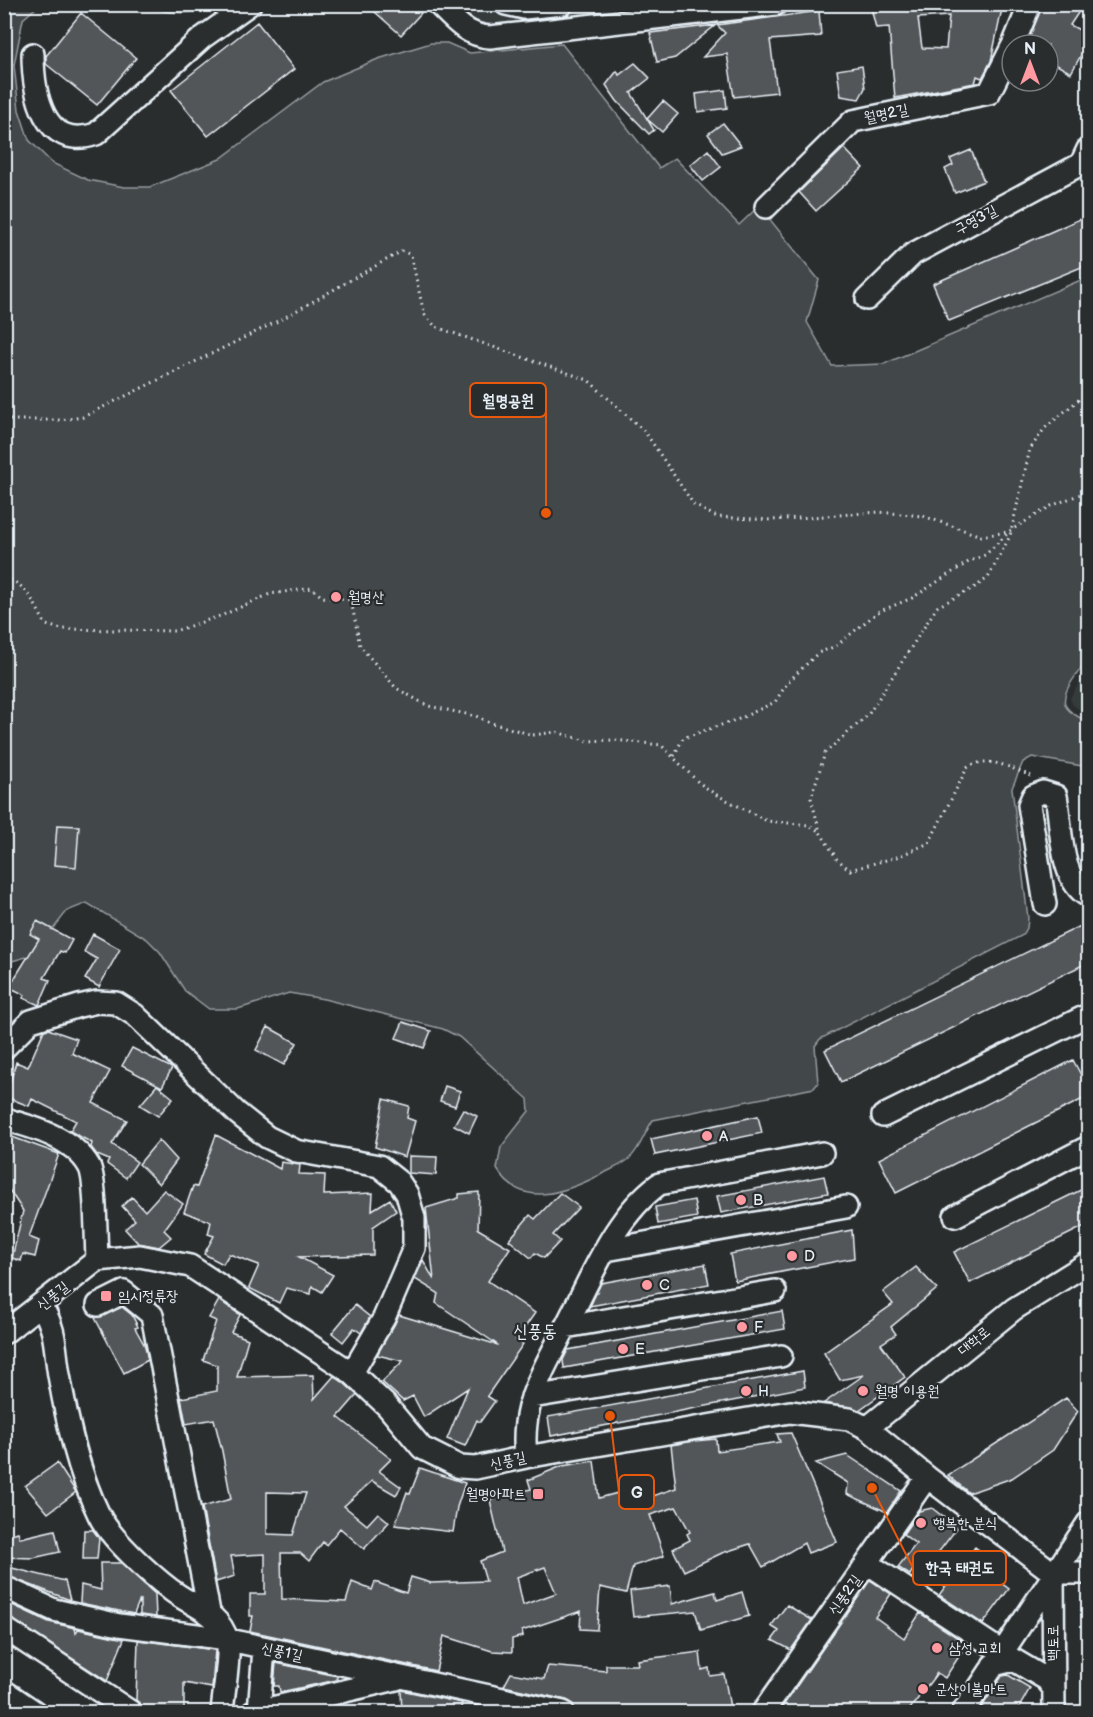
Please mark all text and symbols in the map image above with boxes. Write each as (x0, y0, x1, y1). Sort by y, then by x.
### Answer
north arrow (1000, 33, 1060, 93)
text: N (1024, 40, 1036, 59)
street label: 월명2길 (862, 100, 910, 128)
street label: 구영3길 (951, 201, 1001, 239)
callout: 월명공원 (470, 383, 546, 417)
text: 월명공원 (482, 392, 534, 411)
place label: 월명산 (348, 588, 384, 607)
marker: 월명산 (329, 590, 343, 604)
place label: A (719, 1127, 729, 1146)
marker: A (700, 1129, 714, 1143)
place label: B (753, 1191, 763, 1210)
marker: B (734, 1193, 748, 1207)
place label: D (804, 1247, 815, 1266)
marker: D (785, 1249, 799, 1263)
place label: C (659, 1276, 670, 1295)
street label: 신풍길 (33, 1277, 73, 1315)
marker: C (640, 1278, 654, 1292)
place label: 임시정류장 (118, 1287, 178, 1306)
marker: 임시정류장 (99, 1289, 113, 1303)
place label: F (754, 1318, 763, 1337)
marker: F (735, 1320, 749, 1334)
district label: 신풍동 (513, 1321, 557, 1342)
street label: 대학로 (954, 1322, 994, 1360)
place label: E (635, 1340, 645, 1359)
marker: E (616, 1342, 630, 1356)
place label: H (758, 1382, 769, 1401)
place label: 월명 이용원 (875, 1382, 939, 1401)
marker: H (739, 1384, 753, 1398)
marker: 월명 이용원 (856, 1384, 870, 1398)
street label: 신풍길 (488, 1448, 528, 1474)
callout: G (619, 1475, 654, 1509)
text: G (631, 1484, 643, 1503)
place label: 월명아파트 (466, 1485, 526, 1504)
marker: 월명아파트 (531, 1487, 545, 1501)
place label: 행복한 분식 (933, 1514, 997, 1533)
marker: 행복한 분식 (914, 1516, 928, 1530)
callout: 한국 태권도 (913, 1551, 1006, 1585)
text: 한국 태권도 (925, 1559, 994, 1578)
street label: 신풍2길 (824, 1571, 866, 1619)
street label: 백토로 (1044, 1625, 1063, 1661)
street label: 신풍1길 (259, 1638, 305, 1666)
place label: 삼성 교회 (949, 1639, 1001, 1658)
marker: 삼성 교회 (930, 1641, 944, 1655)
place label: 군산이불마트 (935, 1680, 1007, 1699)
marker: 군산이불마트 (916, 1682, 930, 1696)

